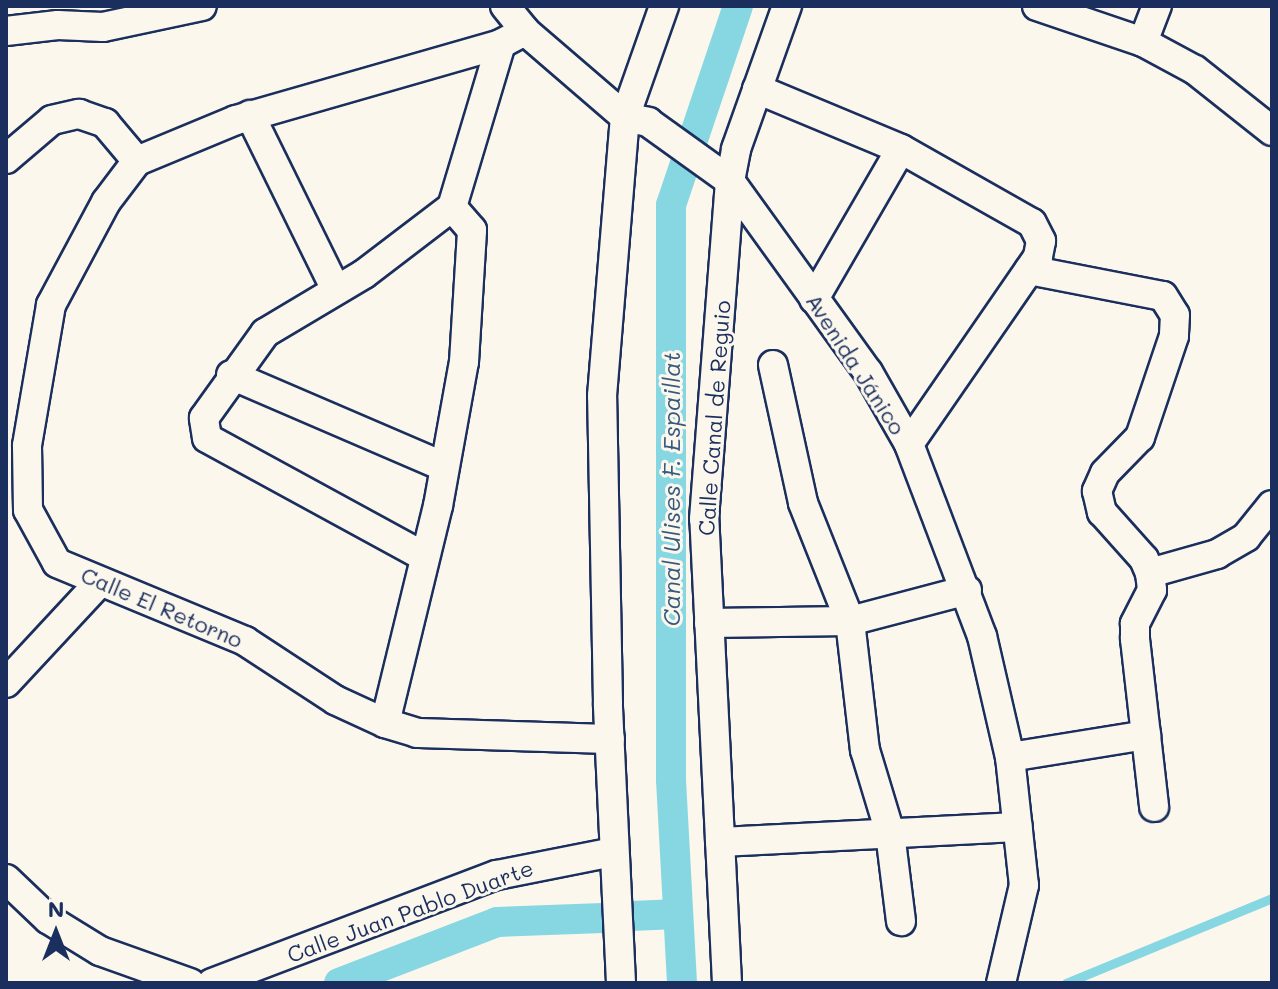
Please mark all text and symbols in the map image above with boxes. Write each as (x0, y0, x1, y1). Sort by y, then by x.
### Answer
street label: Avenida Jánico (801, 289, 911, 439)
street label: Calle Canal de Reguio (693, 299, 735, 537)
water label: Canal Ulises F. Espaillat (657, 351, 685, 627)
street label: Calle El Retorno (77, 561, 247, 653)
street label: Calle Juan Pablo Duarte (283, 854, 537, 968)
north arrow (16, 893, 96, 973)
text: N (48, 894, 64, 923)

